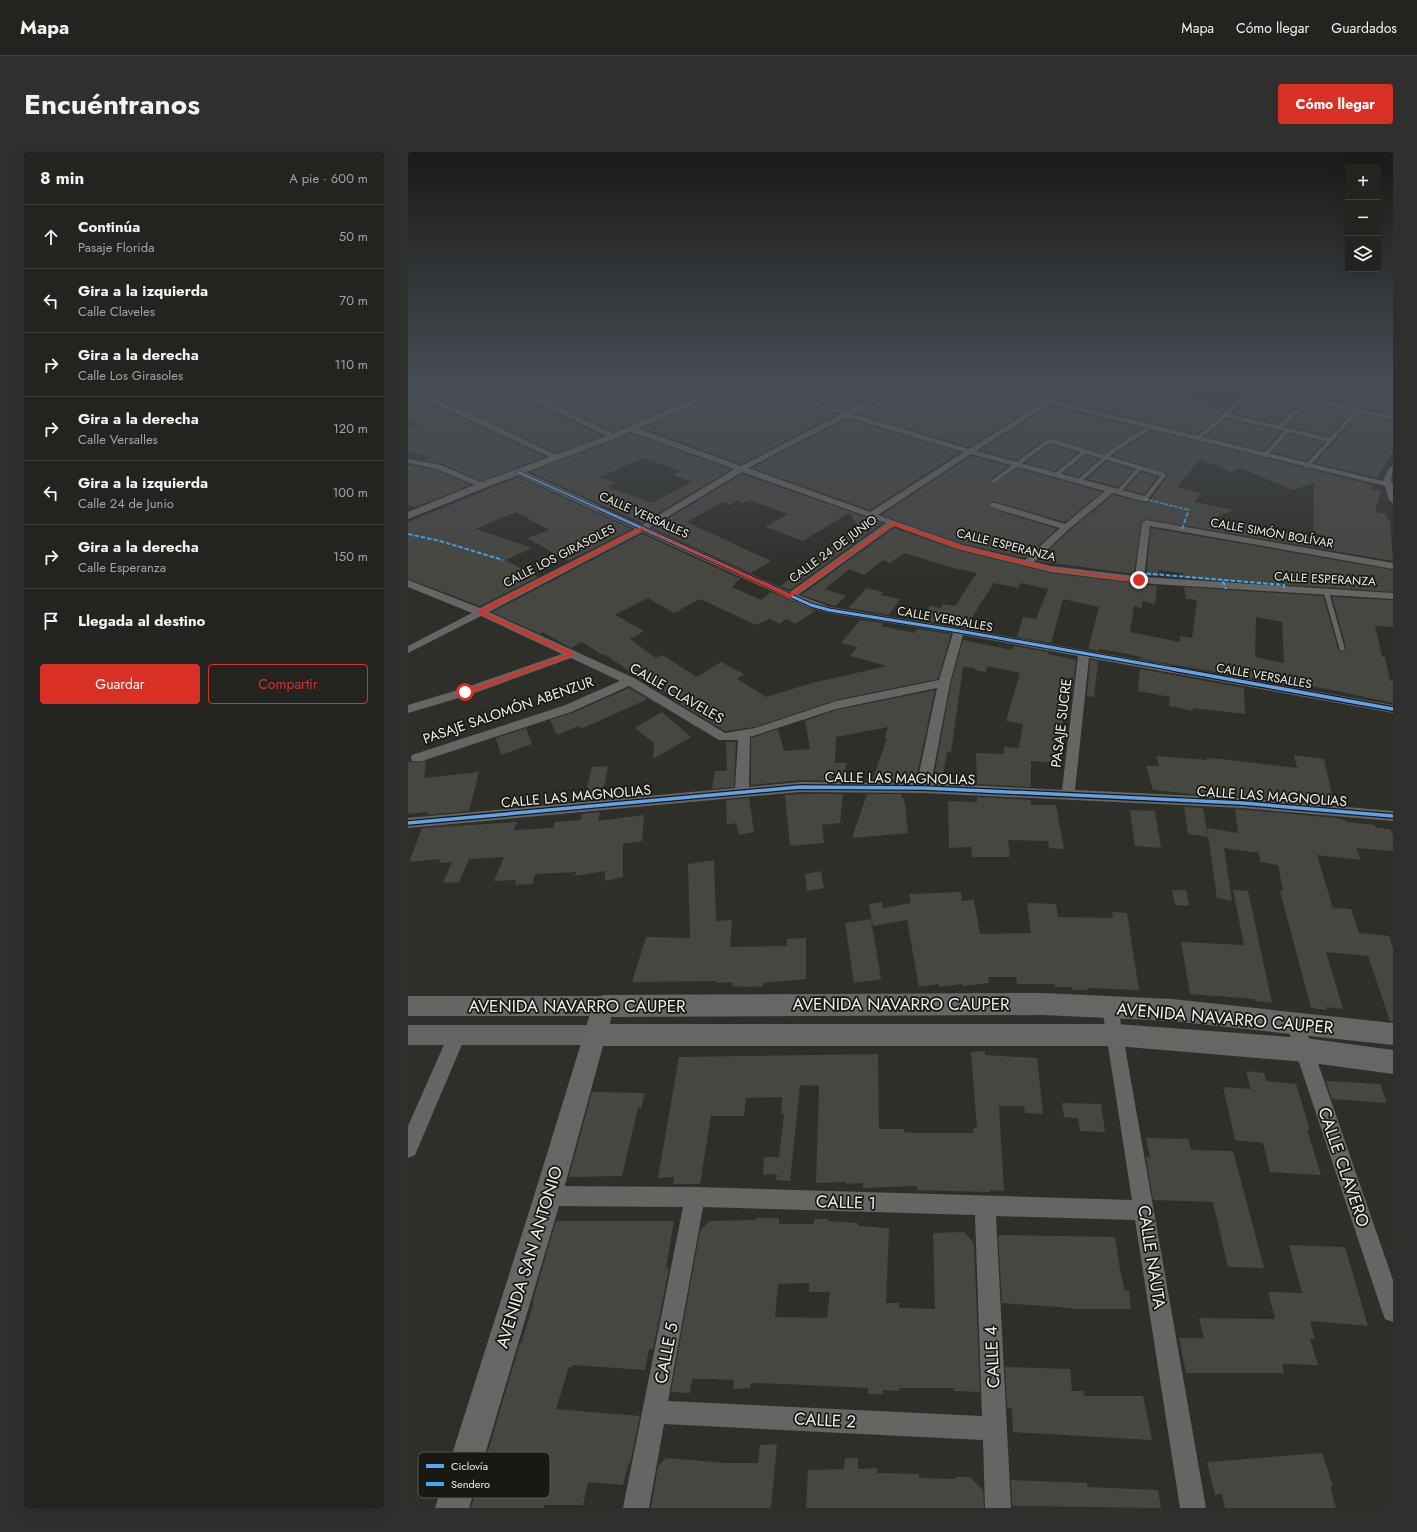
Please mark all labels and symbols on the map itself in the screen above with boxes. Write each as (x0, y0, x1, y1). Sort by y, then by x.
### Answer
street label: CALLE VERSALLES (596, 487, 692, 543)
street label: CALLE 24 DE JUNIO (785, 511, 881, 587)
street label: CALLE SIMÓN BOLÍVAR (1209, 513, 1335, 553)
street label: CALLE LOS GIRASOLES (500, 520, 618, 592)
street label: CALLE ESPERANZA (954, 524, 1058, 566)
street label: CALLE ESPERANZA (1274, 567, 1376, 591)
route end (1130, 571, 1148, 589)
street label: CALLE VERSALLES (896, 602, 995, 636)
street label: CALLE CLAVELES (626, 658, 728, 728)
street label: CALLE VERSALLES (1215, 659, 1314, 693)
street label: PASAJE SALOMÓN ABENZUR (420, 671, 596, 749)
street label: PASAJE SUCRE (1046, 677, 1076, 769)
route start (456, 683, 474, 701)
street label: CALLE LAS MAGNOLIAS (825, 767, 976, 789)
street label: CALLE LAS MAGNOLIAS (500, 779, 652, 813)
street label: CALLE LAS MAGNOLIAS (1196, 781, 1348, 811)
street label: AVENIDA NAVARRO CAUPER (792, 992, 1010, 1016)
street label: AVENIDA NAVARRO CAUPER (468, 994, 686, 1018)
street label: AVENIDA NAVARRO CAUPER (1116, 997, 1335, 1039)
street label: CALLE CLAVERO (1312, 1104, 1376, 1230)
street label: AVENIDA SAN ANTONIO (490, 1163, 568, 1351)
street label: CALLE 1 (816, 1189, 876, 1215)
street label: CALLE NAUTA (1132, 1203, 1172, 1311)
street label: CALLE 5 (648, 1320, 684, 1386)
street label: CALLE 4 (978, 1325, 1006, 1389)
street label: CALLE 2 (793, 1406, 857, 1434)
legend (418, 1452, 550, 1498)
text: Ciclovía (451, 1458, 488, 1474)
text: Sendero (451, 1476, 490, 1492)

